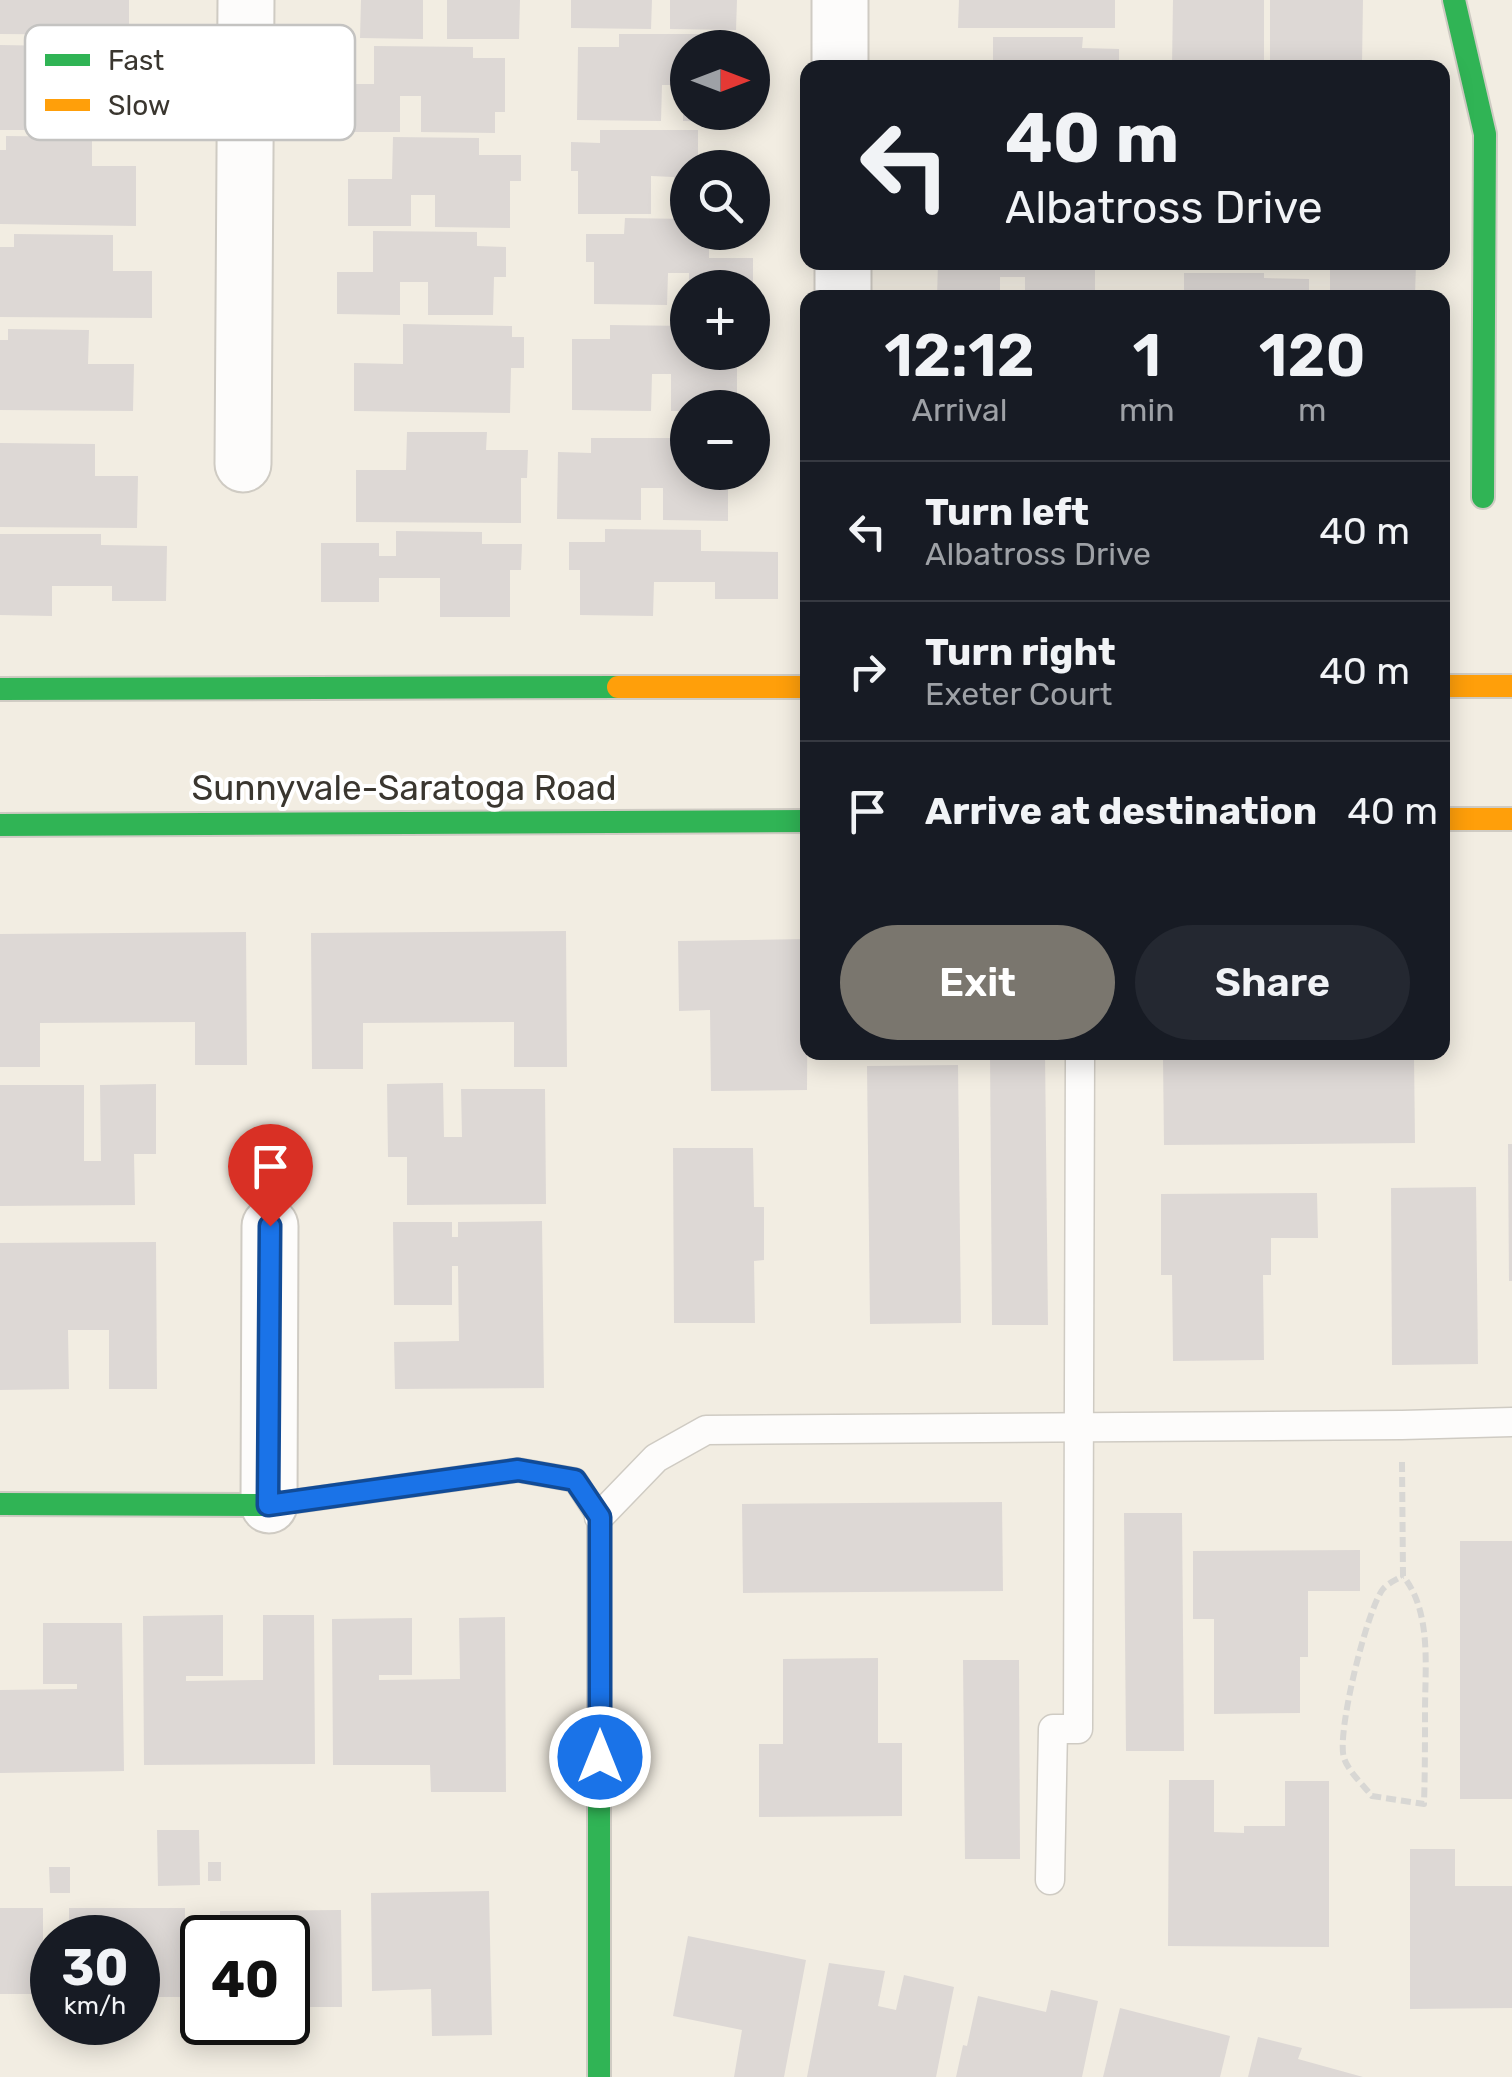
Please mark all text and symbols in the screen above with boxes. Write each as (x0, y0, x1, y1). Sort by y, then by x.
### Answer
legend (25, 25, 355, 140)
north arrow (670, 30, 770, 130)
map controls (670, 30, 770, 490)
text: Fast (108, 44, 164, 77)
text: Slow (108, 89, 170, 122)
text: 40 m (1005, 97, 1179, 180)
icon: left (840, 100, 970, 230)
button: search (670, 150, 770, 250)
text: Albatross Drive (1005, 181, 1323, 234)
button: + (670, 270, 770, 370)
text: 12:12 (884, 320, 1035, 391)
text: 1 (1132, 320, 1161, 391)
text: 120 (1259, 320, 1366, 391)
button: − (670, 390, 770, 490)
text: Arrival (911, 391, 1008, 429)
text: min (1119, 391, 1175, 429)
text: m (1298, 391, 1327, 429)
text: Turn left (925, 489, 1089, 535)
icon: left (840, 504, 895, 559)
text: 40 m (1319, 508, 1410, 554)
text: Albatross Drive (925, 535, 1151, 573)
text: Turn right (925, 629, 1116, 675)
icon: right (840, 644, 895, 699)
text: 40 m (1319, 648, 1410, 694)
text: Exeter Court (925, 675, 1112, 713)
street label: Sunnyvale-Saratoga Road (191, 767, 617, 809)
icon: arrive (840, 784, 895, 839)
text: Arrive at destination (925, 788, 1317, 834)
text: 40 m (1347, 788, 1438, 834)
button: Exit (840, 925, 1115, 1040)
button: Share (1135, 925, 1410, 1040)
pin (228, 1124, 313, 1227)
icon: arrive (243, 1139, 298, 1194)
position arrow (548, 1705, 652, 1809)
speed limit sign: 40 (180, 1915, 310, 2045)
text: 30 (62, 1938, 128, 1998)
text: km/h (64, 1991, 126, 2020)

